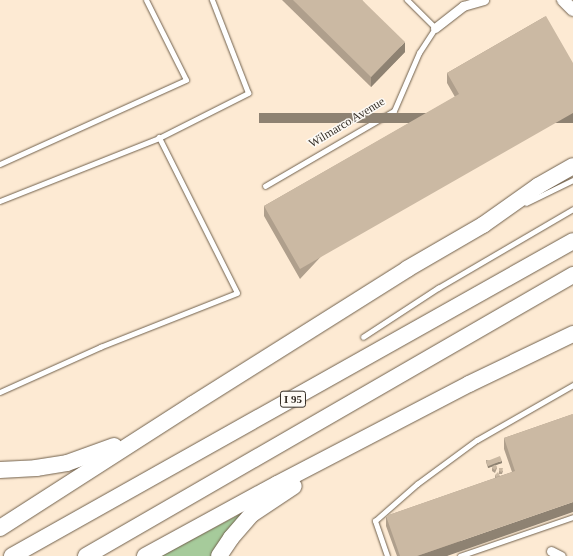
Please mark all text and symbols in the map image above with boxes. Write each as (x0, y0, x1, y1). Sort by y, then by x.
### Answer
street label: Wilmarco Avenue (306, 94, 388, 152)
road number: I 95 (279, 390, 307, 408)

